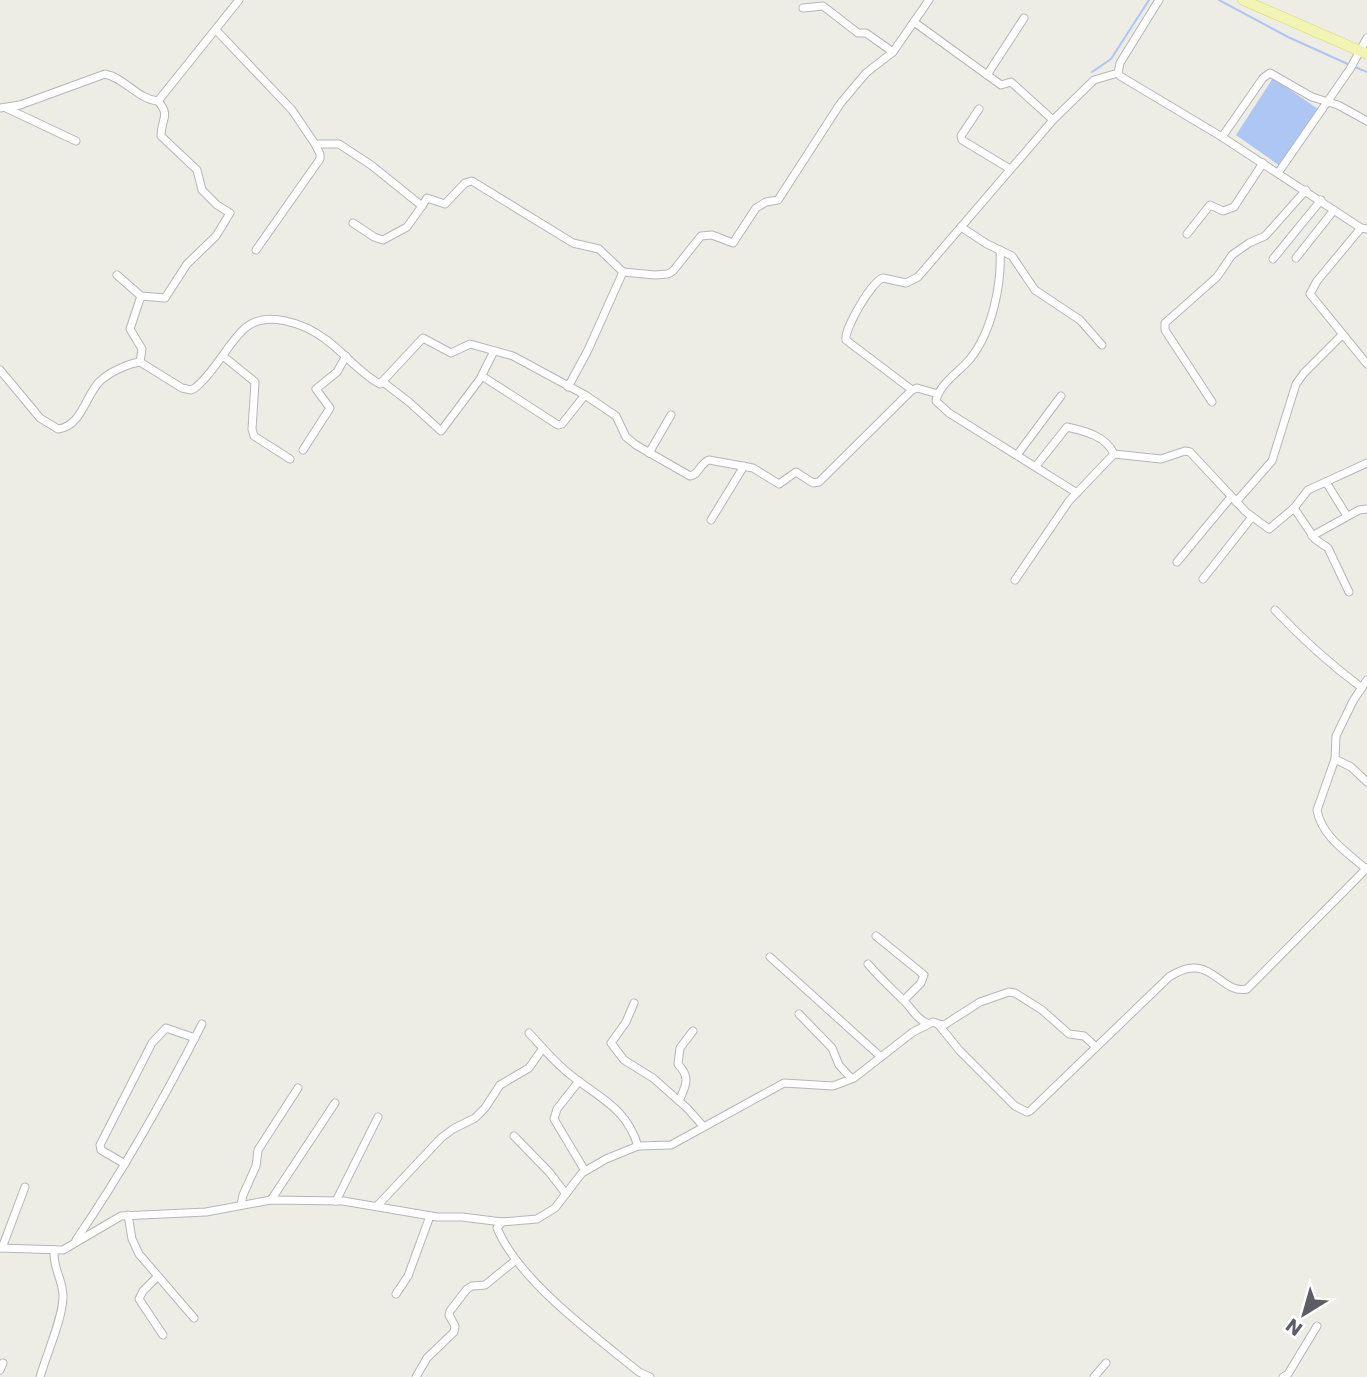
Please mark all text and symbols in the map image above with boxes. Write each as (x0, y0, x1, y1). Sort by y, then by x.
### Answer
north arrow (1269, 1279, 1339, 1349)
text: N (1280, 1312, 1308, 1342)

